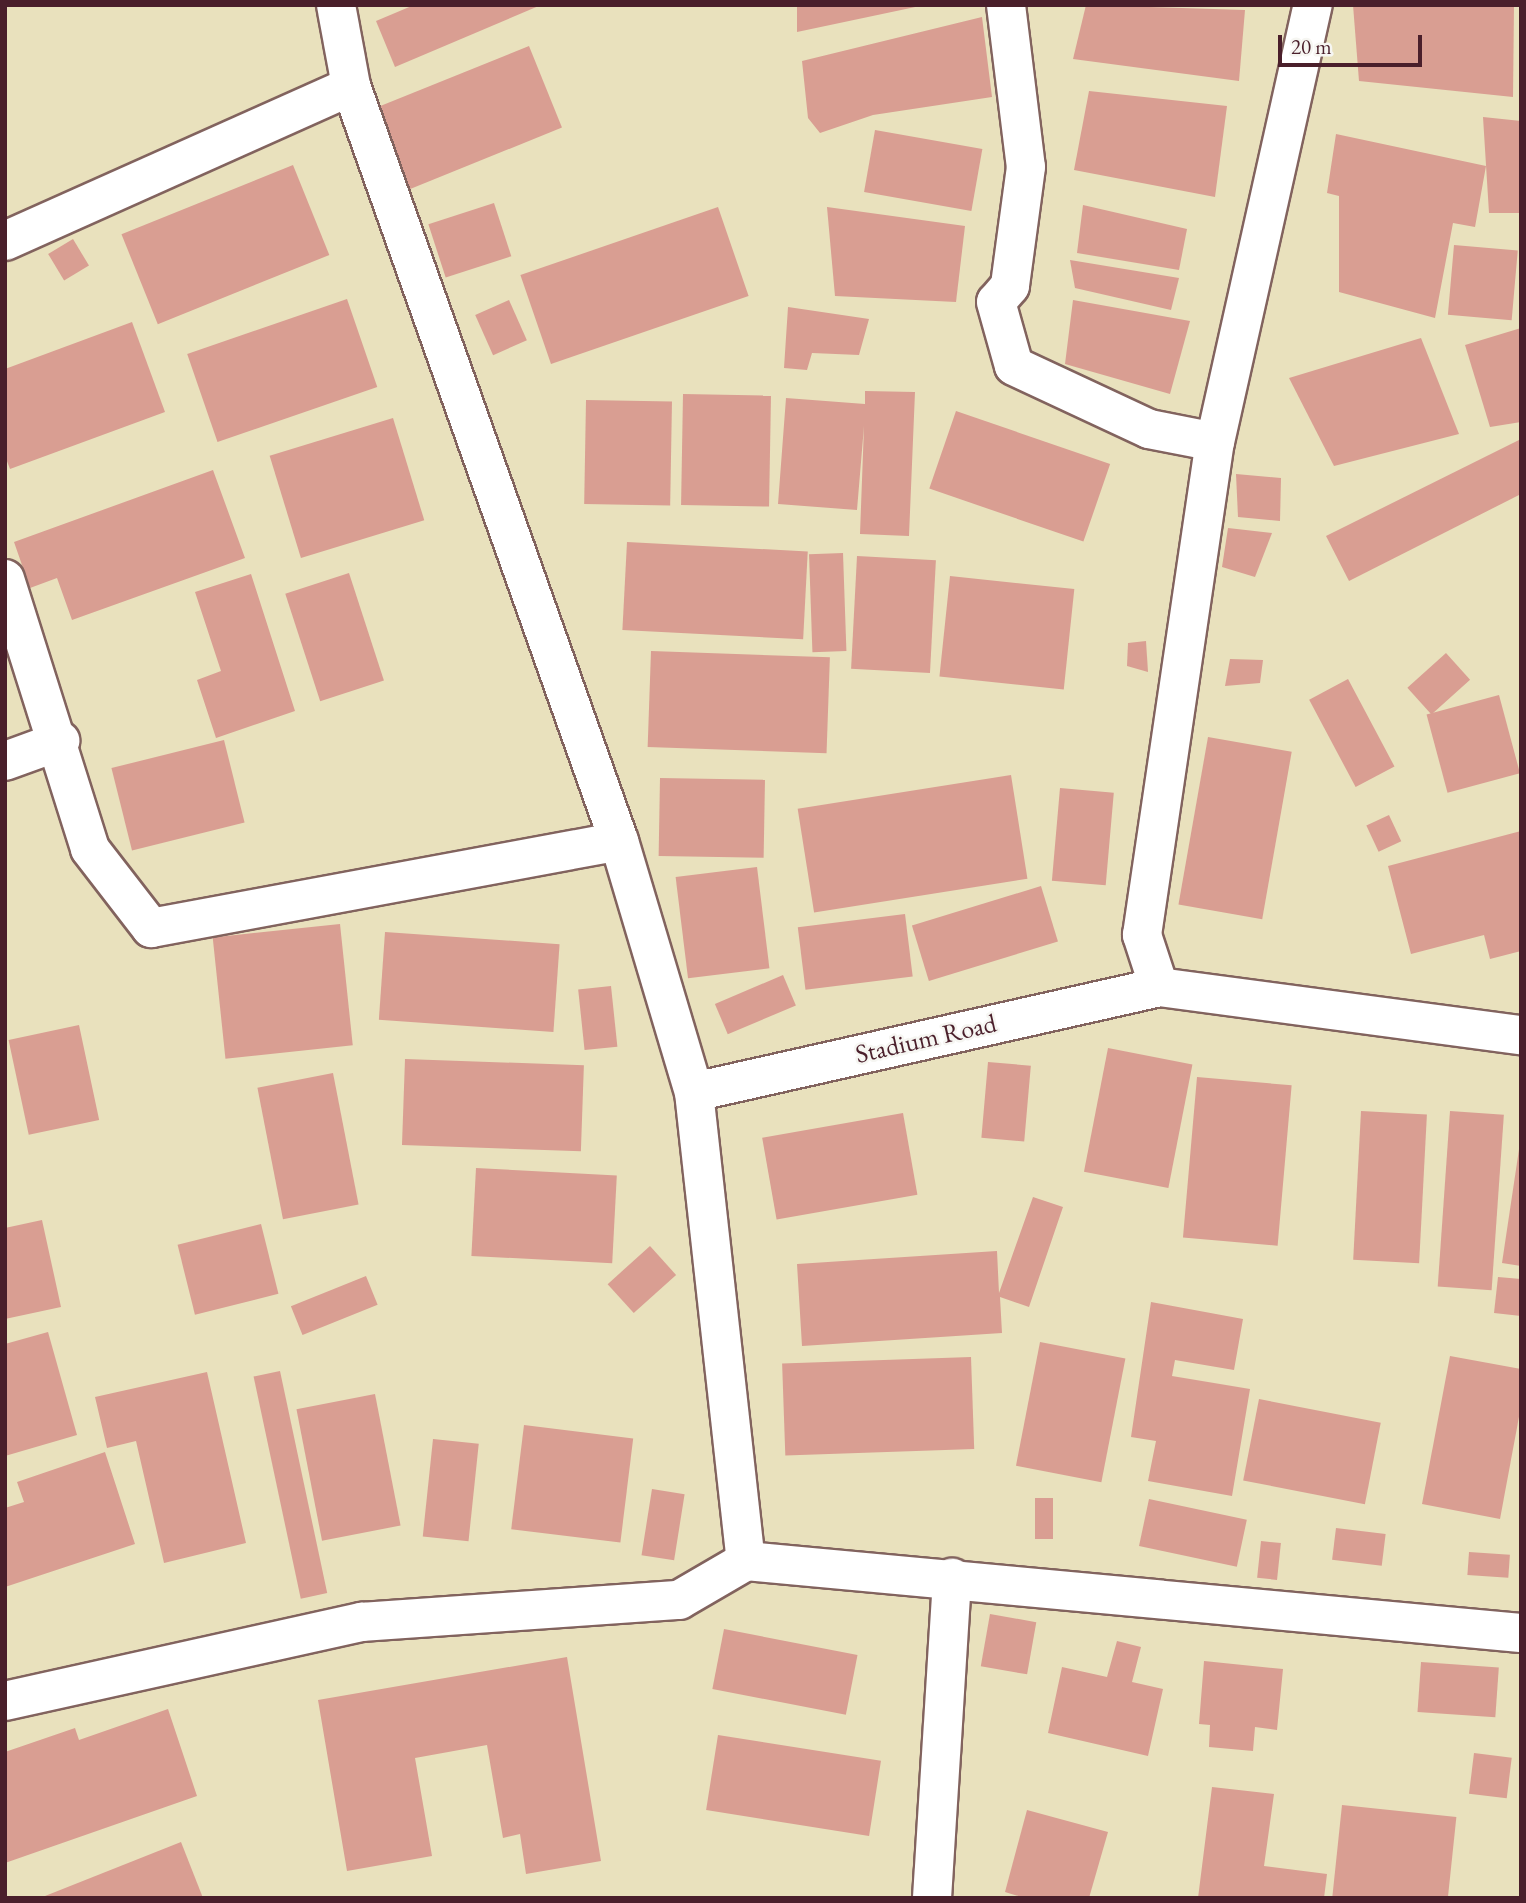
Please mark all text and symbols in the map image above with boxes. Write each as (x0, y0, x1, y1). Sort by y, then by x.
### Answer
scale bar (1281, 21, 1424, 65)
text: 20 m (1291, 33, 1332, 60)
street label: Stadium Road (852, 1008, 1000, 1070)

